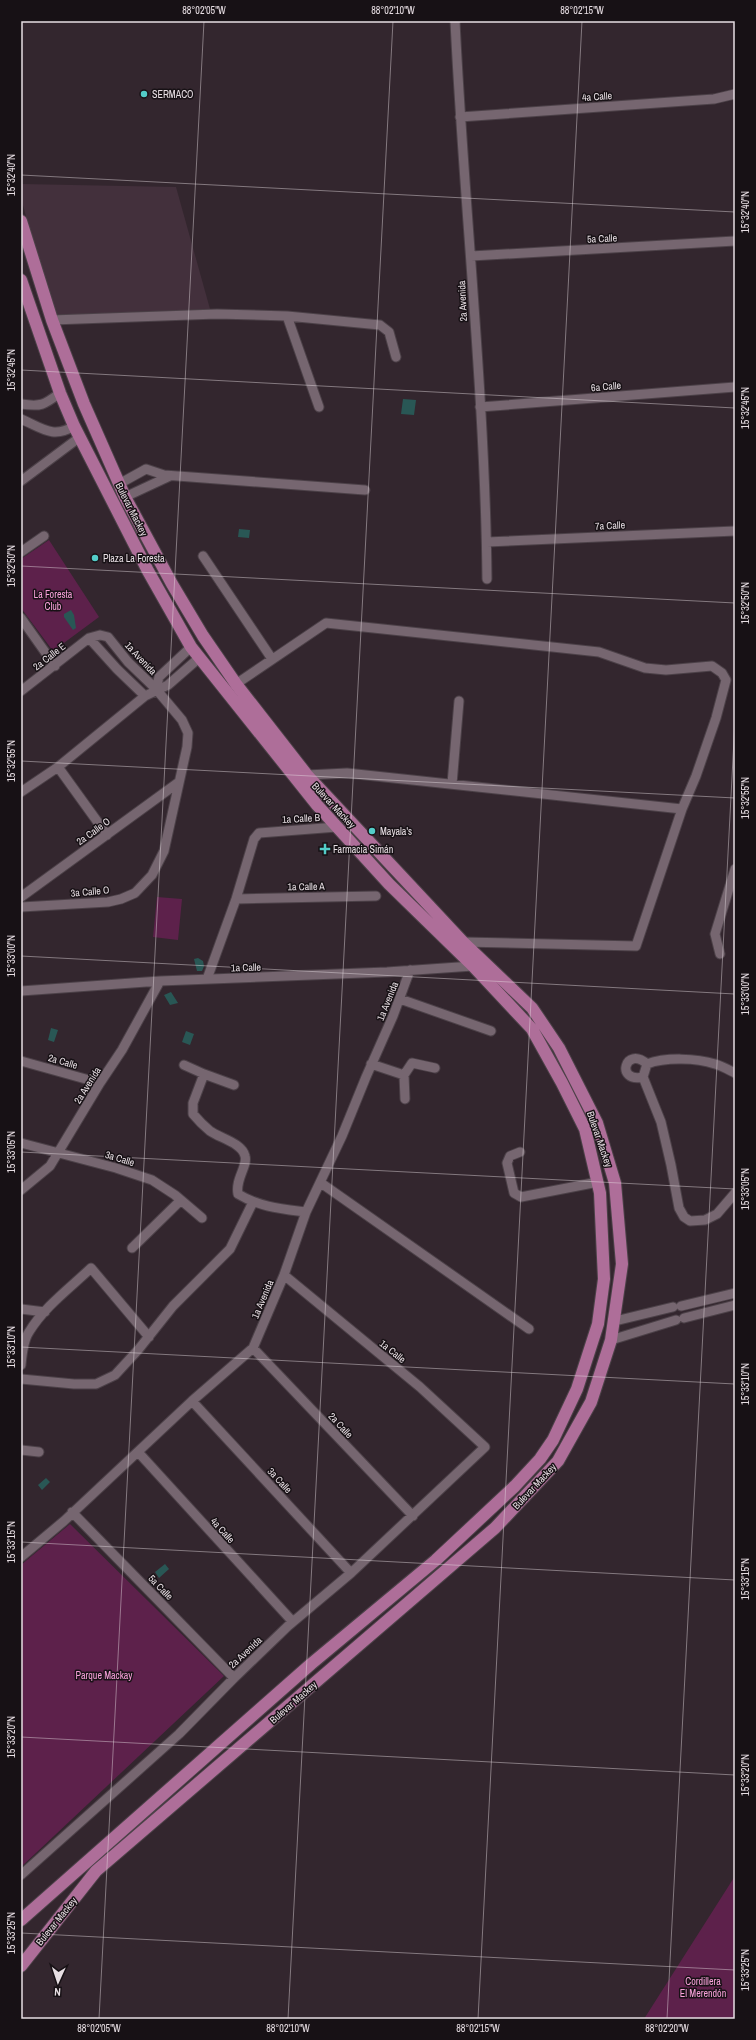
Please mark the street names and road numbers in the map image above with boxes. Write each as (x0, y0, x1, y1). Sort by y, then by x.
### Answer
street label: 4a Calle (582, 89, 613, 104)
street label: 5a Calle (587, 231, 618, 246)
street label: 2a Avenida (455, 280, 470, 322)
street label: 6a Calle (590, 379, 622, 394)
street label: Bulevar Mackey (113, 480, 151, 539)
street label: 7a Calle (595, 518, 626, 533)
street label: 1a Avenida (122, 639, 160, 678)
street label: 2a Calle E (30, 640, 68, 673)
street label: Bulevar Mackey (309, 780, 359, 832)
street label: 1a Calle B (282, 811, 321, 826)
street label: 2a Calle O (74, 815, 113, 848)
street label: 1a Calle A (287, 880, 325, 893)
street label: 3a Calle O (70, 883, 110, 900)
street label: 1a Calle (231, 960, 262, 975)
street label: 1a Avenida (374, 979, 401, 1023)
street label: 2a Calle (47, 1051, 80, 1072)
street label: 2a Avenida (71, 1064, 104, 1106)
street label: Bulevar Mackey (584, 1109, 615, 1170)
street label: 3a Calle (104, 1148, 137, 1169)
street label: 1a Avenida (248, 1277, 277, 1321)
street label: 1a Calle (377, 1337, 409, 1366)
street label: 2a Calle (326, 1410, 356, 1441)
street label: Bulevar Mackey (510, 1460, 560, 1512)
street label: 3a Calle (265, 1465, 295, 1496)
street label: 4a Calle (208, 1515, 238, 1546)
street label: 5a Calle (146, 1572, 176, 1603)
street label: 2a Avenida (226, 1633, 265, 1671)
street label: Bulevar Mackey (267, 1678, 320, 1726)
street label: Bulevar Mackey (33, 1894, 80, 1948)

